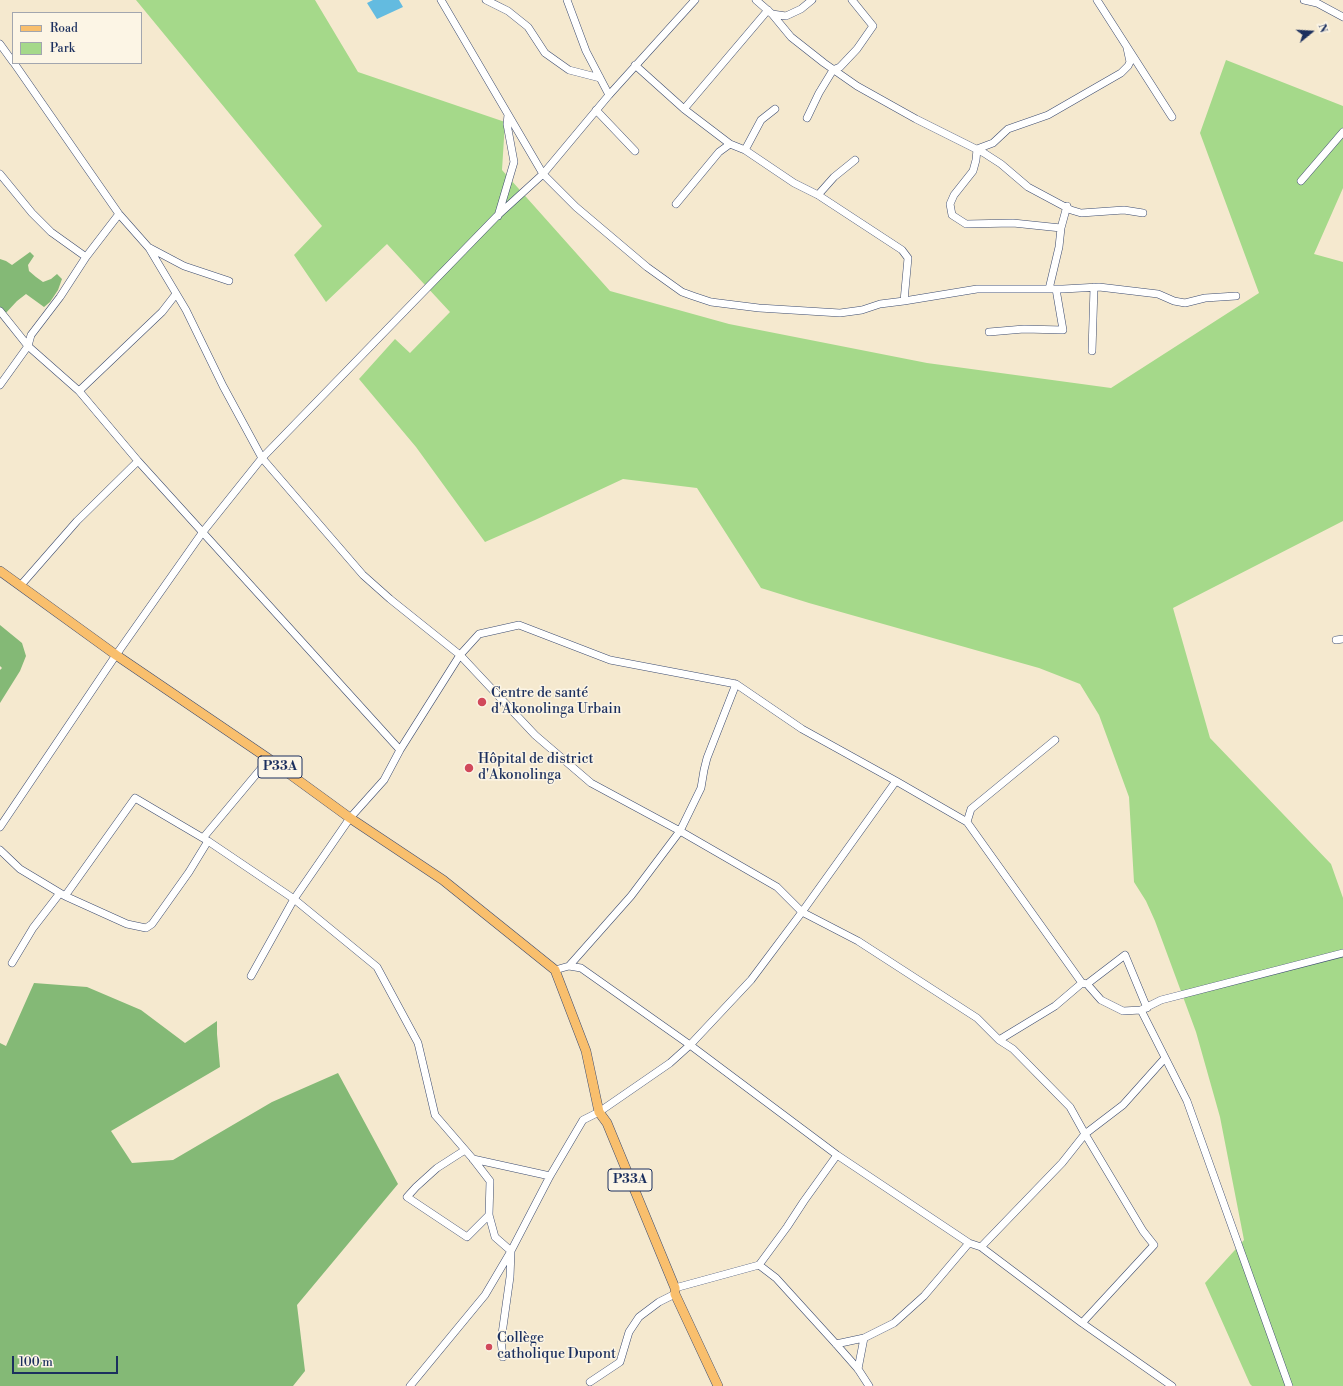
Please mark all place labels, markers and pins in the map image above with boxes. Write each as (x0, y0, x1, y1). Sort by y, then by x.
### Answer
place label: Centre de santé d'Akonolinga Urbain (491, 686, 621, 718)
marker: Centre de santé d'Akonolinga Urbain (476, 696, 488, 708)
place label: Hôpital de district d'Akonolinga (478, 752, 594, 784)
marker: Hôpital de district d'Akonolinga (463, 762, 475, 774)
place label: Collège catholique Dupont (497, 1331, 616, 1364)
marker: Collège catholique Dupont (484, 1342, 494, 1352)

